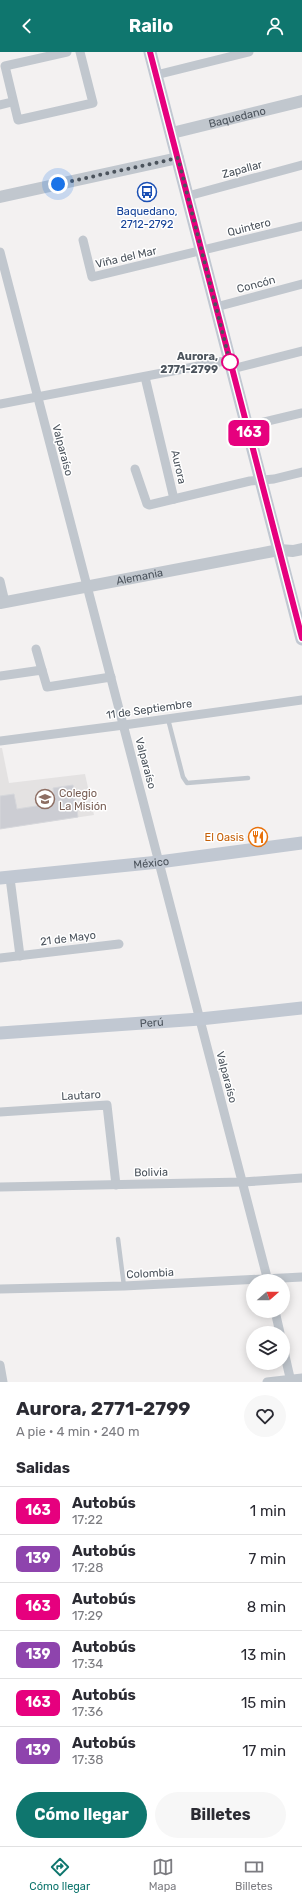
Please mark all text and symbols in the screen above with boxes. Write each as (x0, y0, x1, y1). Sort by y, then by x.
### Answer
icon: back (16, 15, 38, 37)
text: Railo (129, 15, 173, 37)
icon: person (264, 15, 286, 37)
street label: Baquedano (207, 104, 267, 131)
street label: Zapallar (221, 158, 264, 181)
your location (48, 174, 68, 194)
bus stop icon: Baquedano, 2712-2792 (136, 181, 158, 203)
place label: Baquedano, 2712-2792 (117, 205, 178, 231)
street label: Quintero (226, 216, 272, 239)
street label: Viña del Mar (94, 244, 159, 271)
street label: Concón (235, 273, 277, 296)
place label: Aurora, 2771-2799 (160, 350, 218, 376)
marker: Aurora, 2771-2799 (221, 353, 239, 371)
line badge: 163 (226, 420, 272, 446)
street label: Valparaíso (49, 423, 76, 477)
text: 163 (236, 424, 262, 441)
street label: Aurora (168, 449, 189, 485)
street label: Alemania (115, 566, 164, 588)
street label: 11 de Septiembre (105, 697, 193, 722)
street label: Valparaíso (132, 736, 159, 790)
place label: Colegio La Misión (59, 787, 107, 813)
school or university icon: Colegio La Misión (34, 788, 56, 810)
restaurant icon: El Oasis (247, 826, 269, 848)
place label: El Oasis (205, 831, 244, 844)
street label: México (133, 855, 170, 872)
street label: 21 de Mayo (39, 929, 97, 948)
street label: Perú (139, 1016, 164, 1030)
street label: Valparaíso (213, 1050, 240, 1104)
street label: Lautaro (61, 1088, 101, 1103)
street label: Bolivia (134, 1166, 168, 1179)
street label: Colombia (126, 1266, 174, 1281)
north arrow (246, 1274, 290, 1318)
map controls (246, 1274, 290, 1370)
button: layers (246, 1326, 290, 1370)
button: heart (244, 1395, 286, 1437)
text: Aurora, 2771-2799 (16, 1397, 191, 1420)
text: A pie · 4 min · 240 m (16, 1424, 139, 1439)
text: Salidas (16, 1459, 70, 1477)
text: Autobús (72, 1494, 136, 1512)
text: 163 (25, 1502, 51, 1519)
text: 1 min (250, 1502, 286, 1520)
text: 17:22 (72, 1512, 103, 1527)
text: Autobús (72, 1542, 136, 1560)
text: 139 (25, 1550, 51, 1567)
text: 7 min (249, 1550, 286, 1568)
text: 17:28 (72, 1560, 103, 1575)
text: Autobús (72, 1590, 136, 1608)
text: 163 (25, 1598, 51, 1615)
text: 8 min (247, 1598, 286, 1616)
text: 17:29 (72, 1608, 103, 1623)
text: Autobús (72, 1638, 136, 1656)
text: 139 (25, 1646, 51, 1663)
text: 13 min (241, 1646, 286, 1664)
text: 17:34 (72, 1656, 103, 1671)
text: Autobús (72, 1686, 136, 1704)
text: 163 (25, 1694, 51, 1711)
text: 15 min (241, 1694, 286, 1712)
text: 17:36 (72, 1704, 103, 1719)
text: Autobús (72, 1734, 136, 1752)
text: 139 (25, 1742, 51, 1759)
text: 17 min (242, 1742, 286, 1760)
text: 17:38 (72, 1752, 104, 1767)
button: Cómo llegar (16, 1792, 147, 1838)
button: Billetes (155, 1792, 286, 1838)
tab: Cómo llegar (29, 1856, 90, 1893)
tab: Mapa (149, 1856, 176, 1893)
tab: Billetes (235, 1856, 273, 1893)

